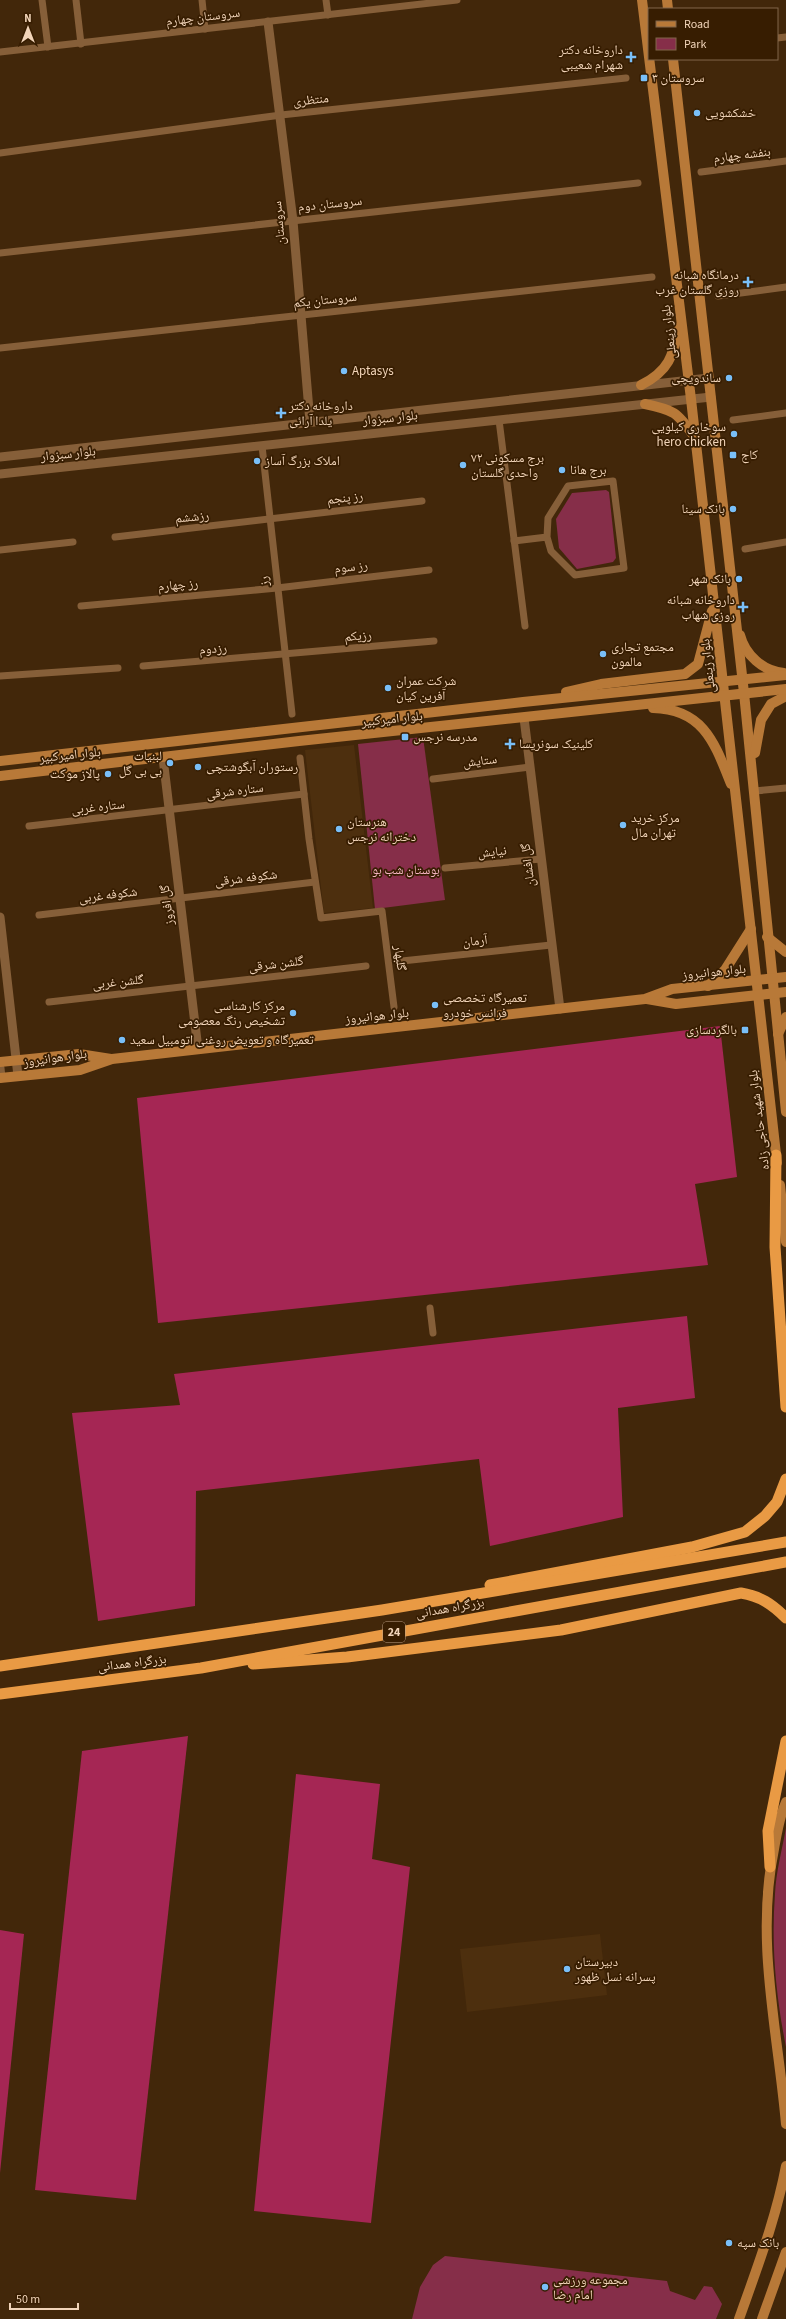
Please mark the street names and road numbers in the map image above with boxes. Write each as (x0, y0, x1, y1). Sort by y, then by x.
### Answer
street label: سروستان چهارم (165, 4, 241, 30)
street label: منتظری (292, 89, 330, 111)
street label: بنفشه چهارم (712, 143, 772, 167)
street label: سروستان دوم (297, 192, 363, 216)
street label: سروستان (268, 200, 290, 246)
street label: سروستان یکم (292, 288, 358, 312)
street label: بلوار زینعلی (657, 304, 681, 360)
street label: بلوار سبزوار (361, 406, 418, 430)
street label: بلوار سبزوار (39, 442, 96, 466)
street label: رز پنجم (326, 487, 364, 509)
street label: رزششم (174, 506, 210, 528)
street label: رز سوم (333, 556, 369, 578)
street label: رز چهارم (157, 574, 199, 596)
street label: رز (255, 575, 273, 588)
street label: رزیکم (344, 626, 372, 646)
street label: بلوار زینعلی (696, 638, 720, 694)
street label: رزدوم (198, 639, 228, 659)
street label: بلوار امیرکبیر (359, 707, 424, 731)
street label: بلوار امیرکبیر (37, 743, 102, 767)
street label: ستایش (462, 750, 498, 772)
street label: ستاره شرقی (205, 779, 265, 803)
street label: ستاره غربی (70, 795, 126, 819)
street label: نیایش (477, 842, 507, 862)
street label: گل افشان (516, 842, 540, 888)
street label: شکوفه شرقی (214, 865, 278, 891)
street label: شکوفه غربی (78, 882, 138, 908)
street label: گل افروز (156, 883, 179, 927)
street label: آرمان (462, 931, 489, 951)
street label: گلبهار (389, 943, 411, 972)
street label: گلشن شرقی (247, 952, 305, 976)
street label: بلوار هوانیروز (680, 960, 747, 984)
street label: گلشن غربی (91, 970, 145, 994)
street label: بلوار هوانیروز (343, 1004, 410, 1028)
street label: بلوار هوانیروز (21, 1045, 88, 1072)
street label: بلوار شهید حاجی زاده (744, 1069, 774, 1171)
street label: بزرگراه همدانی (414, 1593, 486, 1623)
road number: 24 (383, 1622, 405, 1642)
street label: بزرگراه همدانی (97, 1650, 167, 1676)

